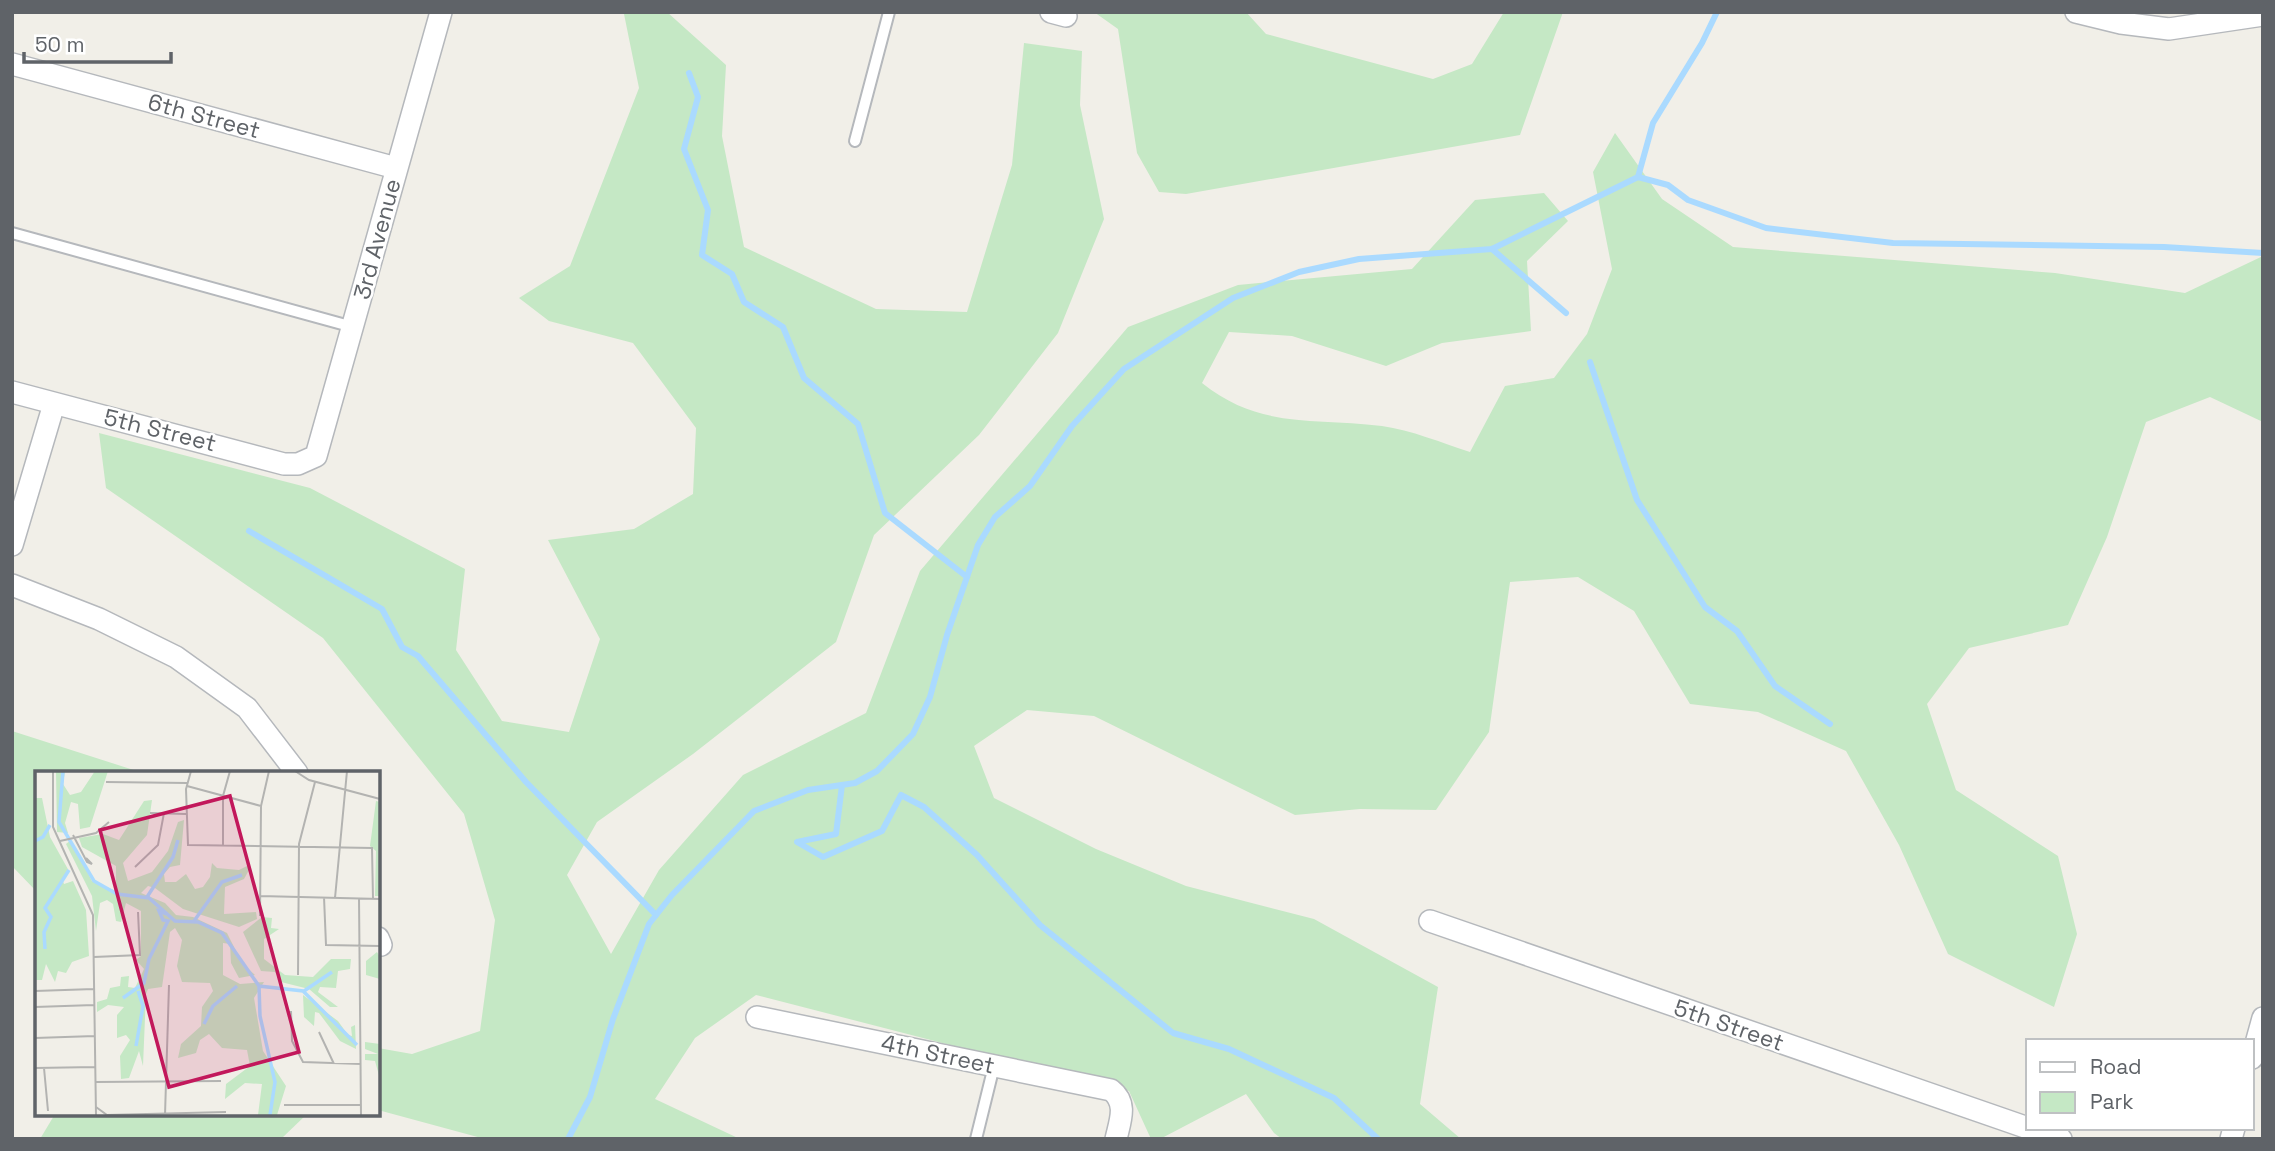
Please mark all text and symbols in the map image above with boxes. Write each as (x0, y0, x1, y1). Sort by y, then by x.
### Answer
scale bar (24, 21, 172, 65)
text: 50 m (35, 31, 85, 58)
street label: 6th Street (145, 87, 263, 145)
street label: 3rd Avenue (346, 175, 408, 303)
street label: 5th Street (101, 402, 219, 458)
inset map (35, 771, 380, 1116)
street label: 5th Street (1670, 992, 1788, 1058)
street label: 4th Street (879, 1027, 997, 1081)
legend (2026, 1039, 2254, 1130)
text: Road (2090, 1053, 2142, 1080)
text: Park (2090, 1088, 2134, 1115)

